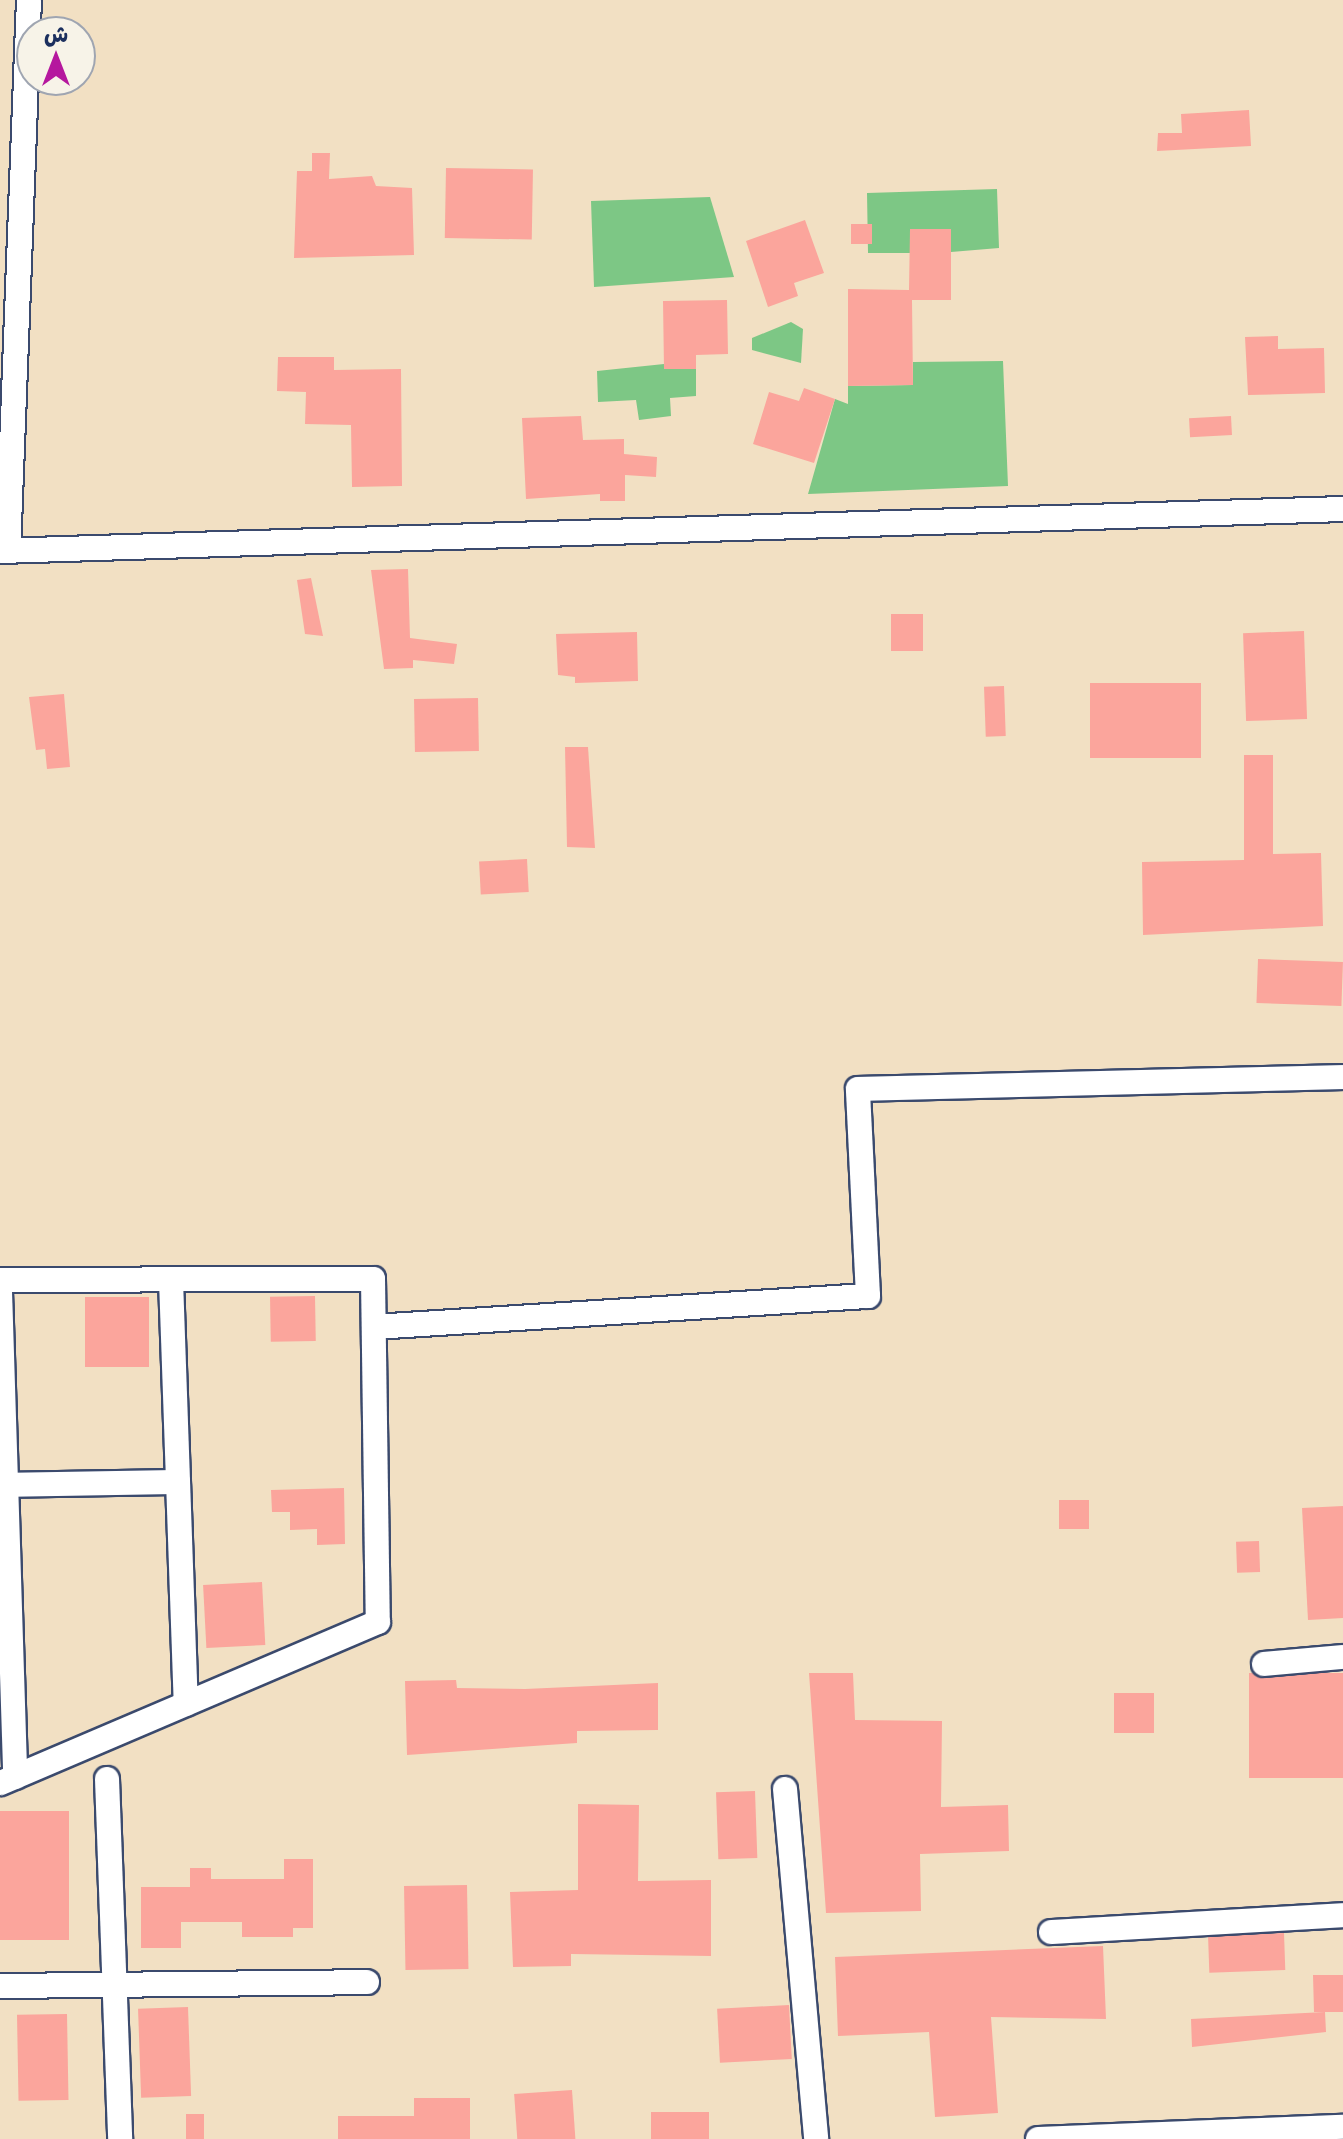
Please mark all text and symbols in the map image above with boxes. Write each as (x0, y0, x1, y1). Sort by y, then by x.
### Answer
north arrow (16, 16, 96, 96)
text: ش (44, 20, 68, 48)

